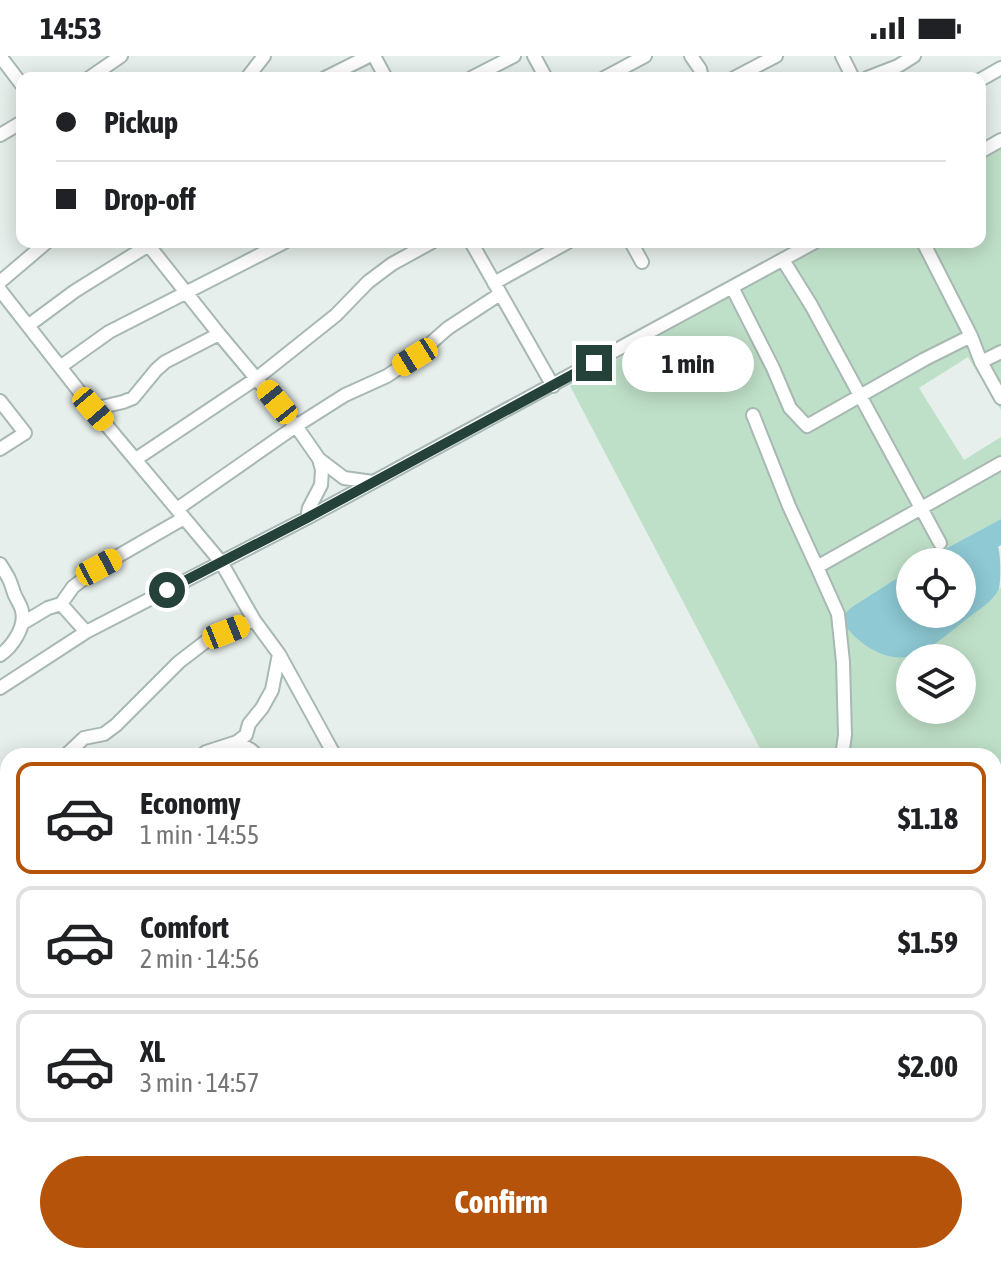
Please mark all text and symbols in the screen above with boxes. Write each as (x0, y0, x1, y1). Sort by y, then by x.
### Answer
text: 14:53 (40, 11, 102, 45)
text: Pickup (104, 105, 178, 139)
text: Drop-off (104, 182, 196, 216)
car (388, 334, 442, 380)
callout: 1 min (622, 335, 754, 391)
route end (576, 345, 612, 381)
text: 1 min (661, 349, 715, 379)
car (253, 376, 301, 428)
car (68, 383, 118, 435)
car (72, 545, 126, 589)
map controls (896, 548, 976, 724)
button: locate (896, 548, 976, 628)
route start (149, 572, 185, 608)
car (199, 612, 253, 652)
button: layers (896, 644, 976, 724)
icon: car (44, 782, 116, 854)
text: Economy (140, 786, 241, 820)
text: $1.18 (898, 801, 958, 835)
text: 1 min · 14:55 (140, 820, 259, 850)
icon: car (44, 906, 116, 978)
text: Comfort (140, 910, 229, 944)
text: $1.59 (898, 925, 958, 959)
text: 2 min · 14:56 (140, 944, 259, 974)
icon: car (44, 1030, 116, 1102)
text: XL (140, 1034, 165, 1068)
text: $2.00 (898, 1049, 958, 1083)
text: 3 min · 14:57 (140, 1068, 259, 1098)
button: Confirm (40, 1156, 962, 1248)

